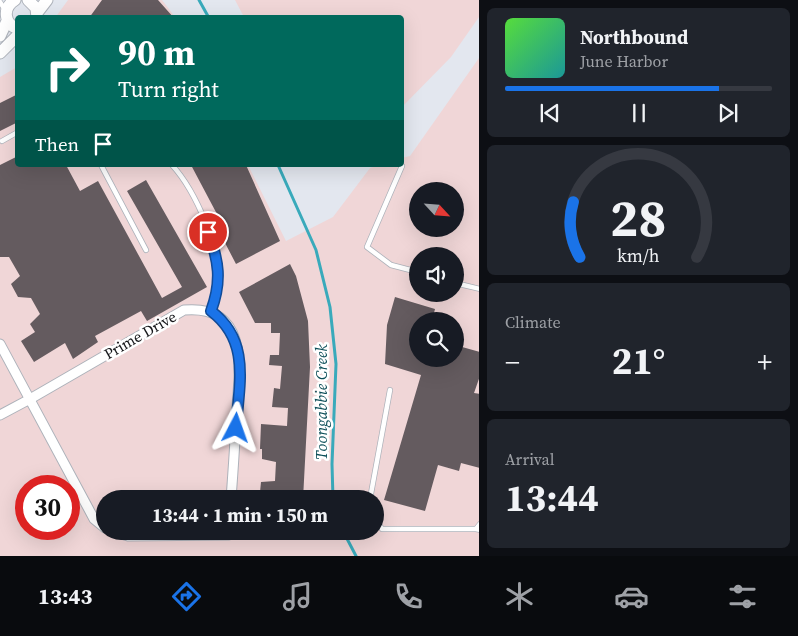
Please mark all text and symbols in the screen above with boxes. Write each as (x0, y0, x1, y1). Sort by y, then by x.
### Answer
text: Northbound (580, 24, 688, 50)
text: 90 m (118, 29, 195, 77)
icon: right (35, 35, 100, 100)
text: June Harbor (580, 50, 668, 72)
text: Turn right (118, 74, 219, 104)
icon: previous (536, 99, 564, 127)
icon: pause (625, 99, 653, 127)
icon: next (714, 99, 742, 127)
icon: arrive (89, 130, 117, 158)
text: Then (35, 131, 79, 157)
north arrow (409, 182, 464, 238)
map controls (409, 182, 464, 367)
text: 28 (610, 182, 667, 253)
pin (187, 211, 229, 253)
icon: arrive (194, 218, 222, 246)
text: km/h (617, 243, 660, 268)
button: sound (409, 247, 464, 302)
street label: Prime Drive (100, 306, 180, 364)
text: Climate (505, 311, 561, 333)
button: search (409, 312, 464, 367)
text: 21° (612, 335, 665, 387)
text: − (505, 343, 520, 381)
text: + (757, 343, 772, 381)
water label: Toongabbie Creek (310, 344, 332, 460)
position arrow (209, 401, 261, 453)
text: Arrival (505, 448, 554, 470)
text: 13:44 (505, 472, 599, 524)
speed limit sign: 30 (15, 475, 80, 540)
text: 13:44 · 1 min · 150 m (152, 502, 328, 528)
icon: directions (169, 579, 204, 614)
icon: music (280, 579, 315, 614)
icon: phone (391, 579, 426, 614)
icon: climate (502, 579, 537, 614)
icon: car (614, 579, 649, 614)
icon: filters (725, 579, 760, 614)
text: 13:43 (38, 581, 92, 611)

